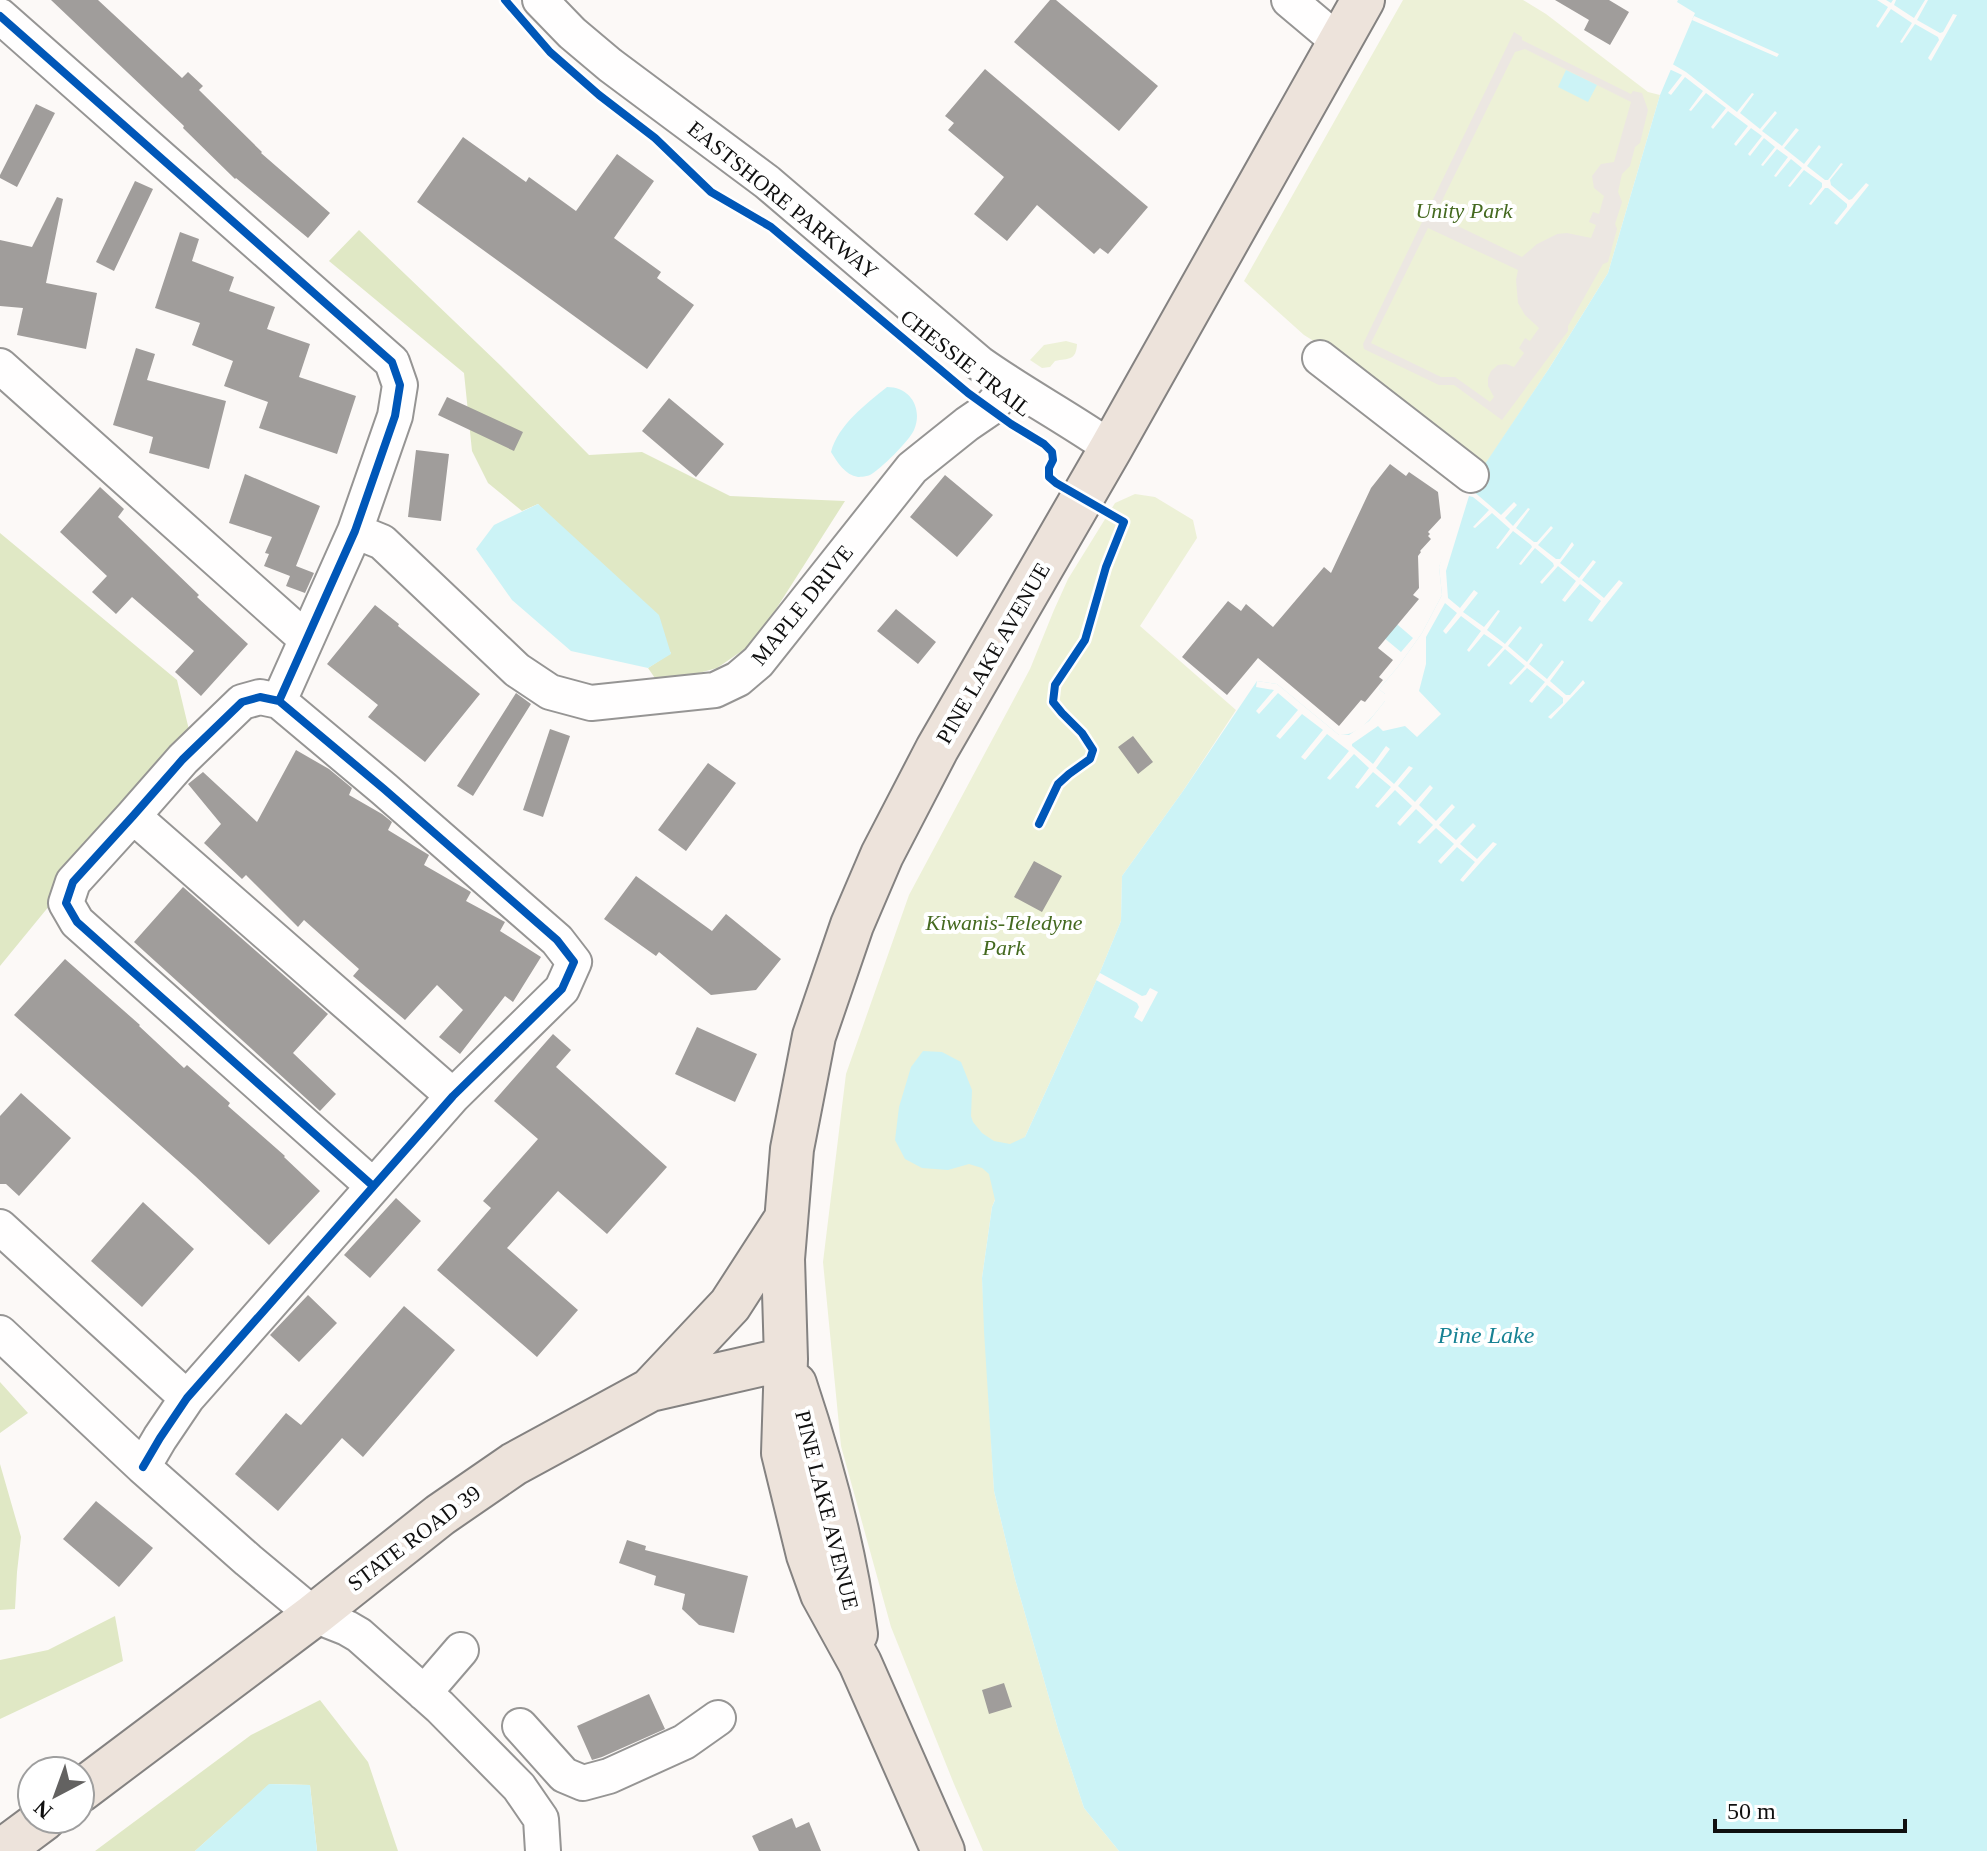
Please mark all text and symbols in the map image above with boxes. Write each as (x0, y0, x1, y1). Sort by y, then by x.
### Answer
street label: EASTSHORE PARKWAY (683, 116, 883, 284)
park label: Unity Park (1415, 198, 1514, 223)
street label: CHESSIE TRAIL (896, 304, 1036, 422)
street label: MAPLE DRIVE (746, 540, 858, 670)
street label: PINE LAKE AVENUE (931, 558, 1055, 748)
park label: Kiwanis-Teledyne Park (925, 910, 1083, 960)
water label: Pine Lake (1437, 1322, 1535, 1348)
street label: PINE LAKE AVENUE (790, 1408, 864, 1612)
street label: STATE ROAD 39 (343, 1480, 485, 1596)
north arrow (16, 1755, 96, 1835)
scale bar (1715, 1783, 1905, 1833)
text: N (29, 1795, 57, 1824)
text: 50 m (1727, 1798, 1776, 1824)

